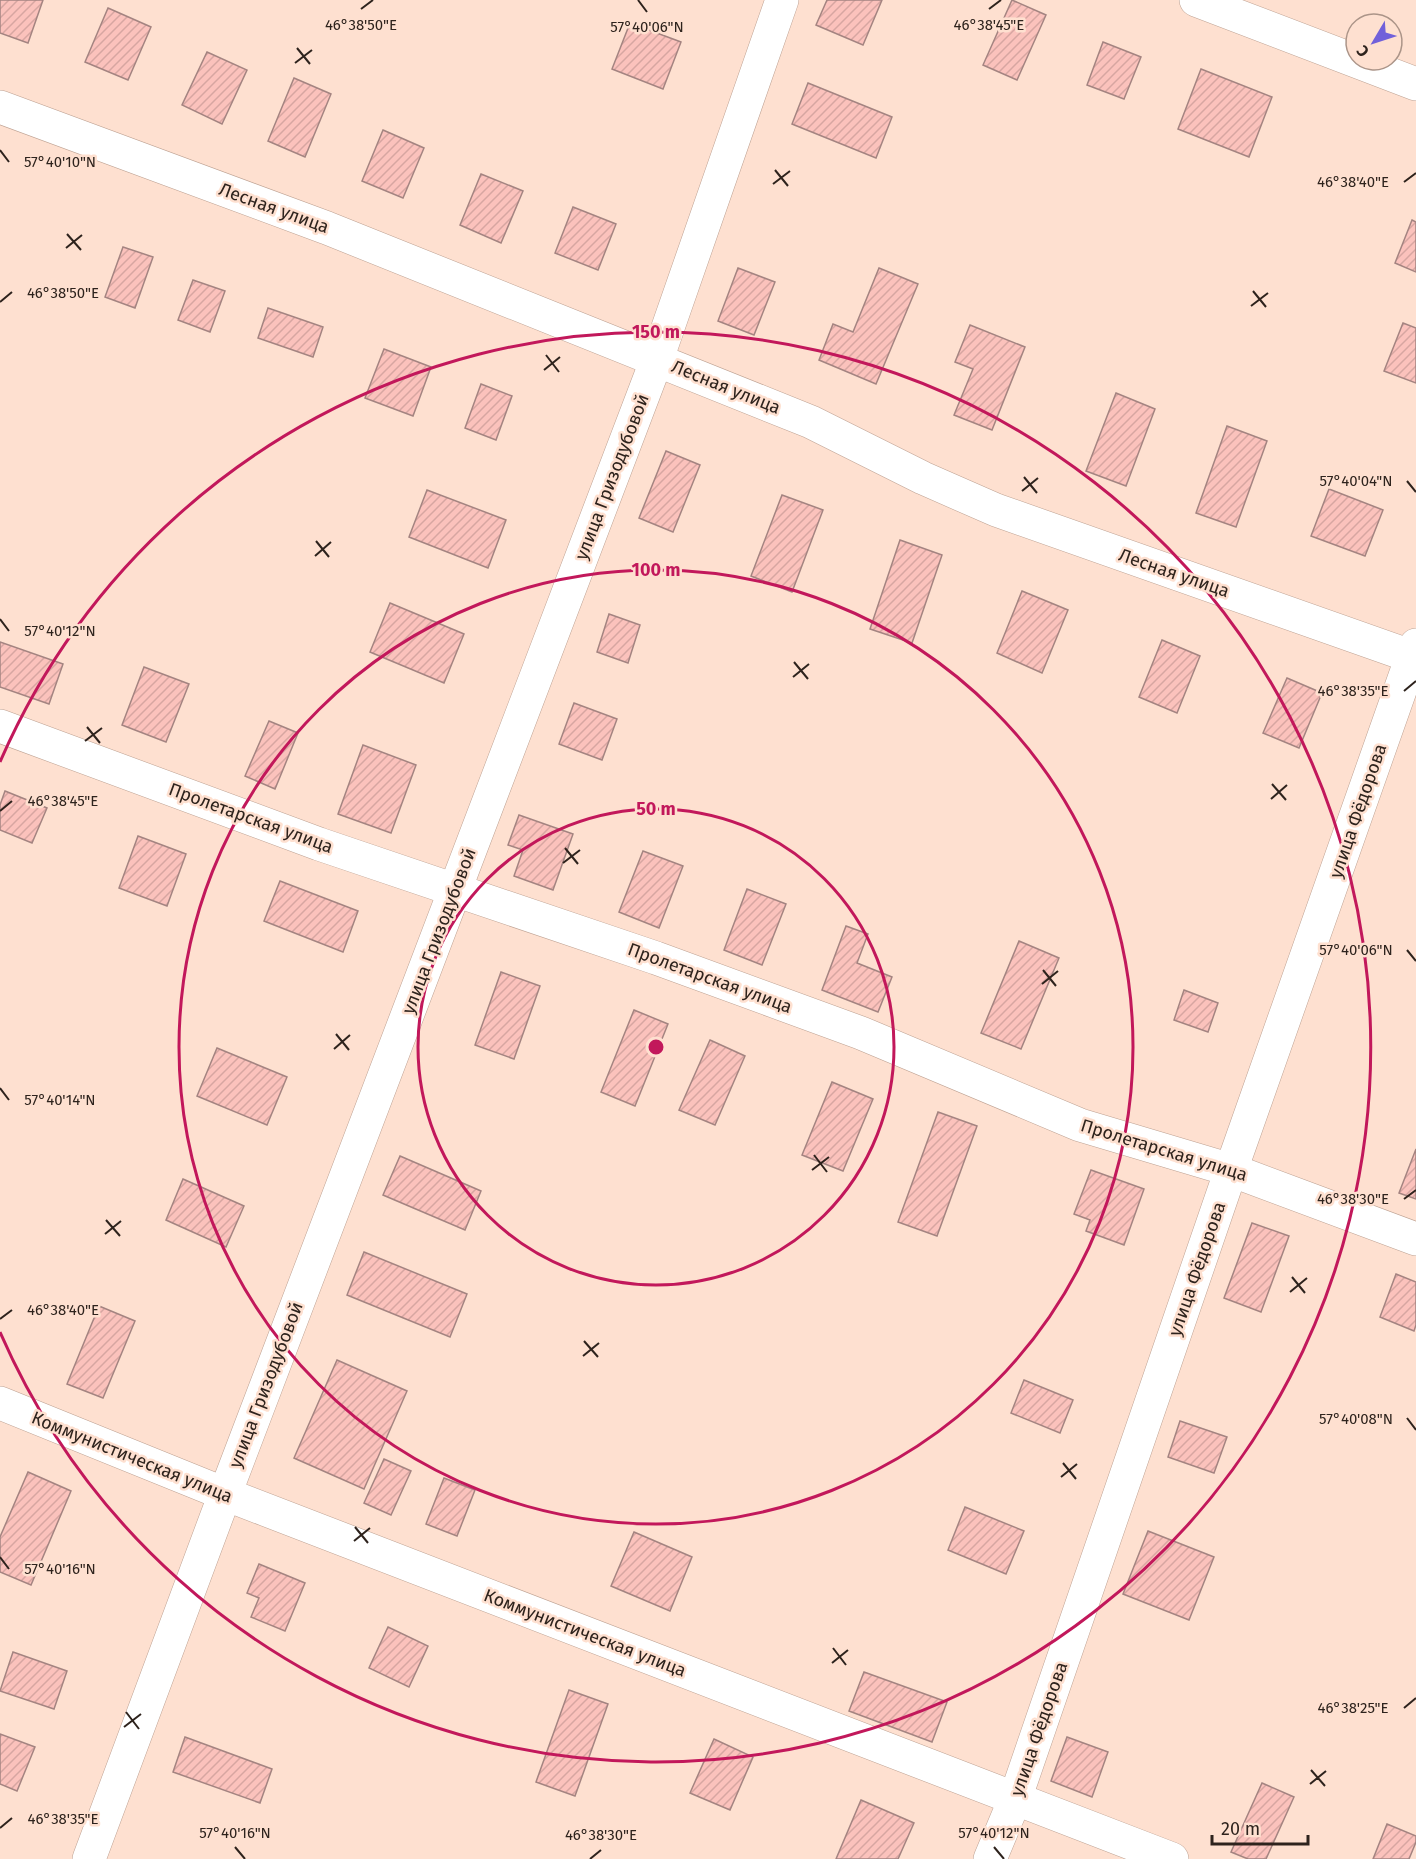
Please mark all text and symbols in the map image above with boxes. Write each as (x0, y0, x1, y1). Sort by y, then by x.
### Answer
north arrow (1344, 12, 1404, 72)
text: 46°38'50"E (325, 16, 397, 34)
text: 46°38'45"E (954, 16, 1024, 34)
text: 57°40'06"N (610, 18, 684, 36)
text: С (1352, 41, 1373, 61)
text: 57°40'10"N (24, 153, 96, 171)
text: 46°38'40"E (1317, 173, 1389, 191)
street label: Лесная улица (216, 178, 332, 238)
text: 46°38'50"E (27, 284, 99, 302)
text: 150 m (632, 321, 680, 343)
street label: Лесная улица (668, 355, 784, 419)
street label: улица Гризодубовой (570, 391, 654, 563)
text: 57°40'04"N (1320, 472, 1392, 490)
street label: Лесная улица (1116, 544, 1232, 602)
text: 100 m (632, 559, 680, 581)
text: 57°40'12"N (24, 622, 96, 640)
text: 46°38'35"E (1317, 682, 1389, 700)
street label: улица Фёдорова (1325, 741, 1391, 881)
street label: Пролетарская улица (166, 778, 336, 858)
text: 46°38'45"E (28, 792, 98, 810)
text: 50 m (636, 798, 676, 820)
street label: улица Гризодубовой (397, 845, 481, 1017)
street label: Пролетарская улица (625, 938, 795, 1018)
text: 57°40'06"N (1319, 941, 1393, 959)
centre of rings (646, 1037, 666, 1057)
text: 57°40'14"N (24, 1091, 96, 1109)
street label: Пролетарская улица (1078, 1114, 1250, 1186)
text: 46°38'30"E (1317, 1190, 1389, 1208)
street label: улица Фёдорова (1164, 1199, 1230, 1339)
street label: улица Гризодубовой (224, 1299, 308, 1471)
text: 46°38'40"E (27, 1301, 99, 1319)
street label: Коммунистическая улица (28, 1407, 236, 1507)
text: 57°40'08"N (1319, 1410, 1393, 1428)
text: 57°40'16"N (24, 1560, 96, 1578)
street label: Коммунистическая улица (481, 1584, 689, 1682)
street label: улица Фёдорова (1006, 1659, 1072, 1799)
text: 46°38'25"E (1318, 1699, 1388, 1717)
scale bar (1212, 1808, 1308, 1846)
text: 46°38'35"E (27, 1810, 99, 1828)
text: 20 m (1221, 1818, 1260, 1840)
text: 57°40'16"N (199, 1824, 271, 1842)
text: 57°40'12"N (958, 1824, 1030, 1842)
text: 46°38'30"E (565, 1826, 637, 1844)

